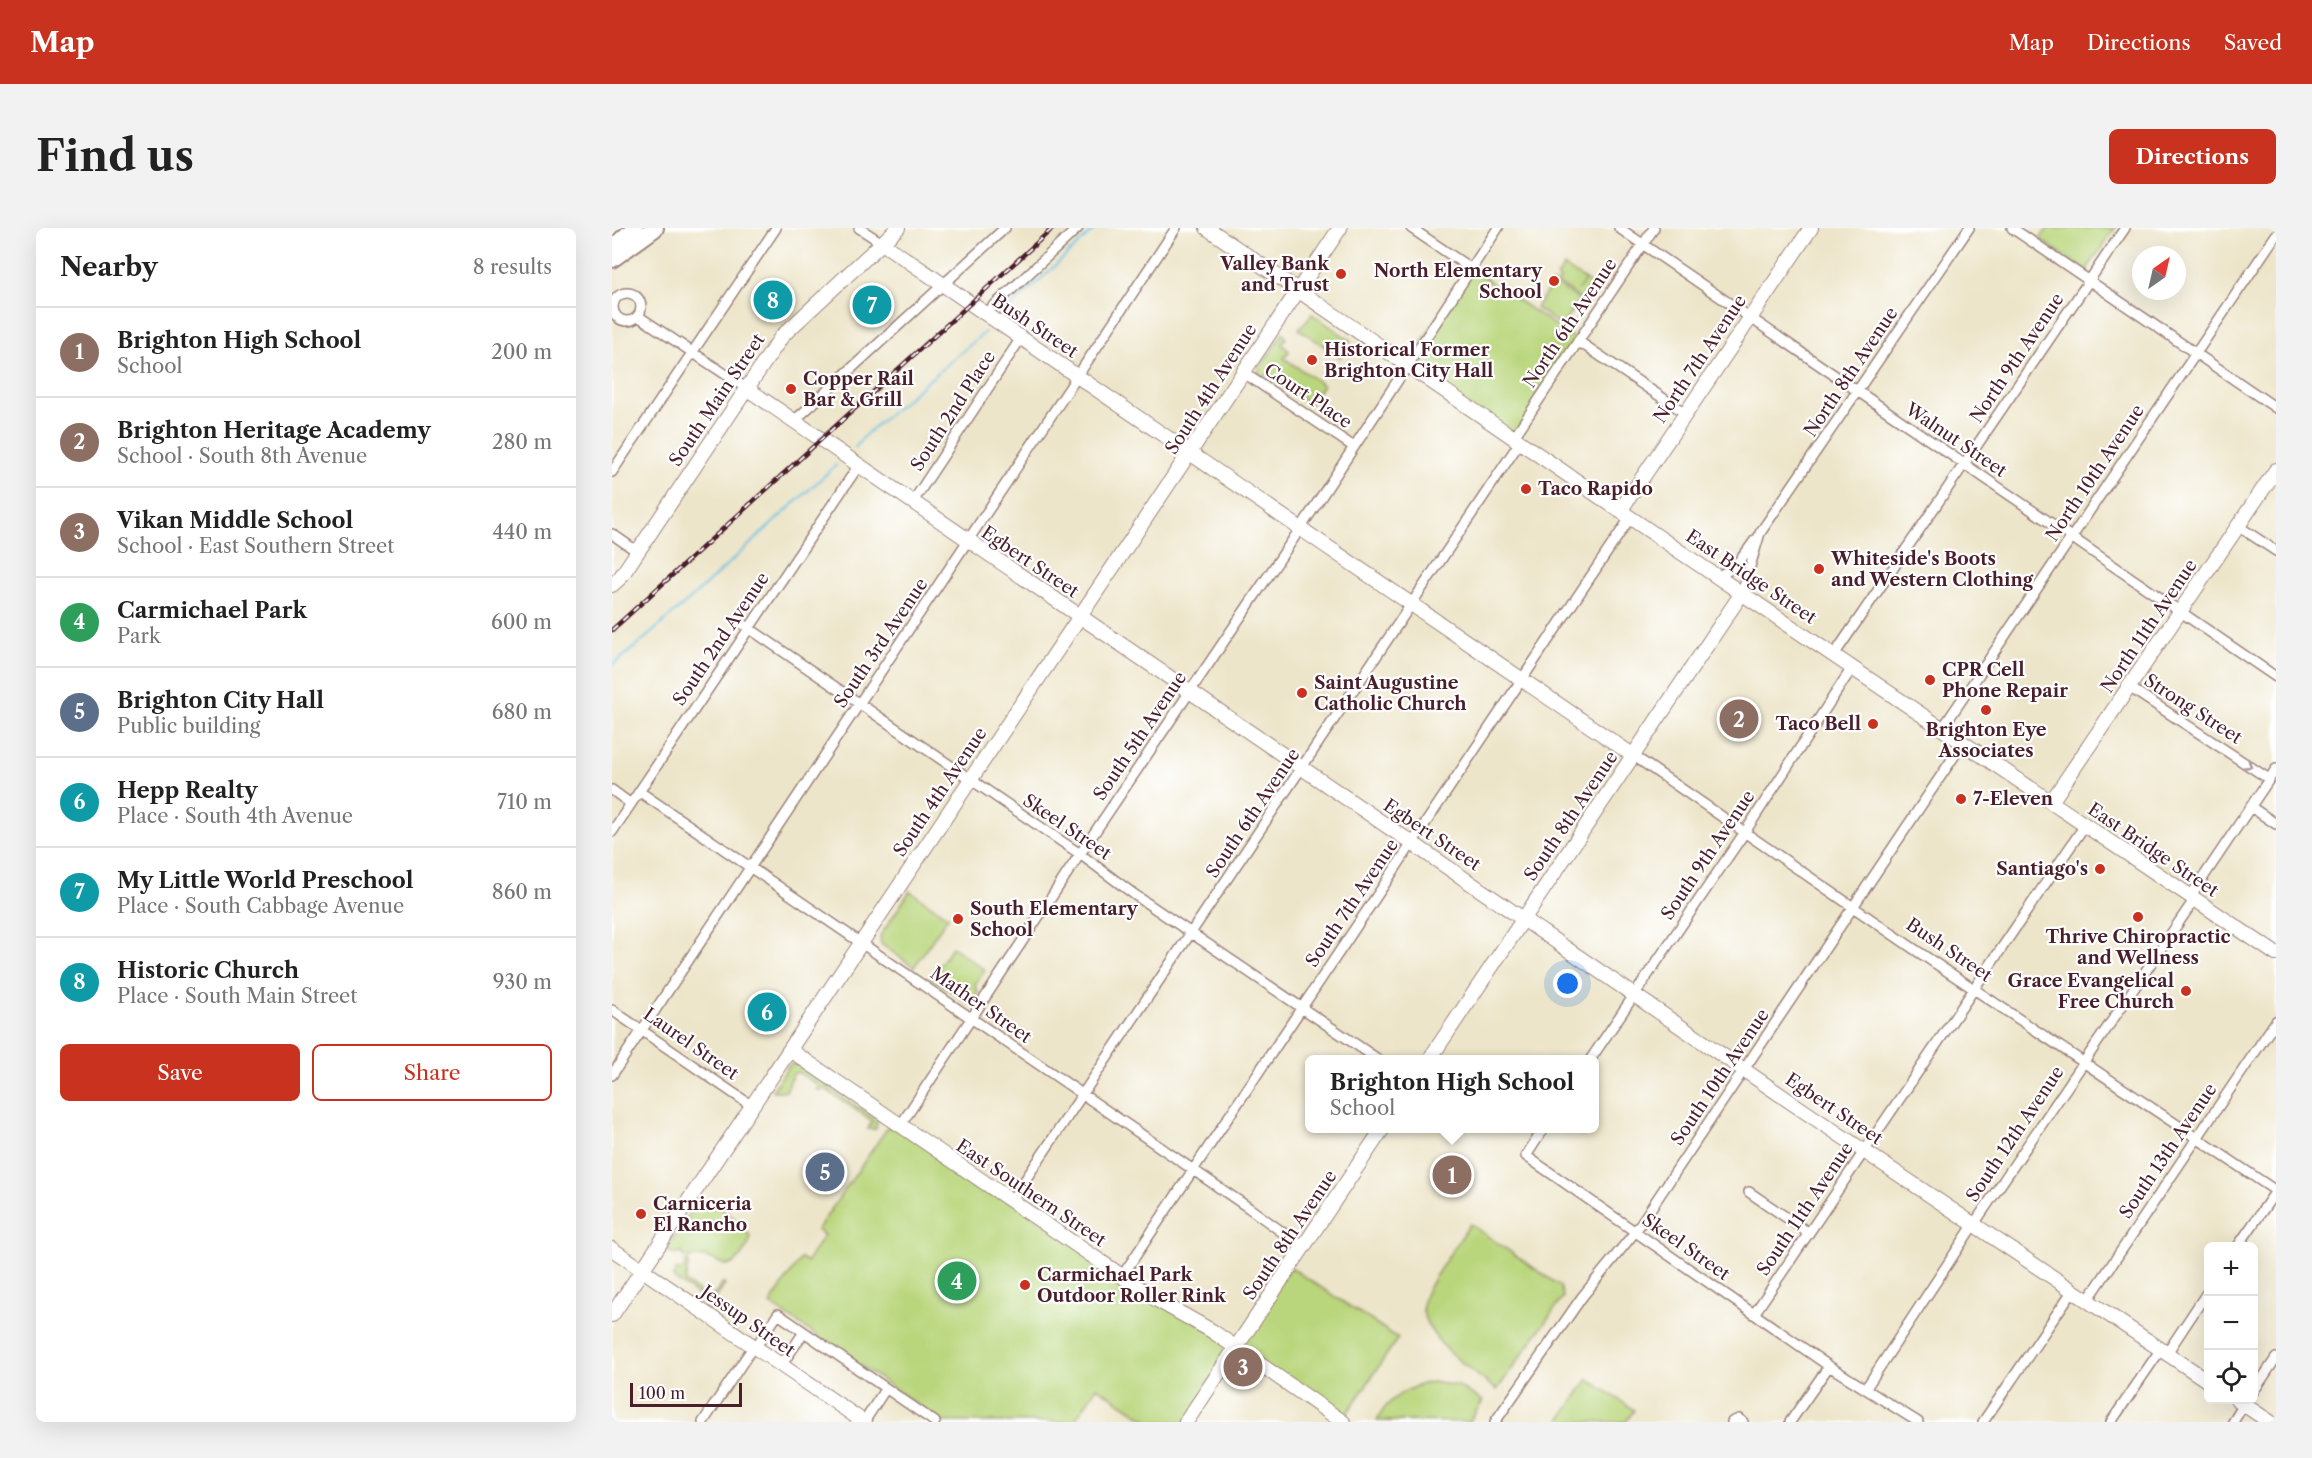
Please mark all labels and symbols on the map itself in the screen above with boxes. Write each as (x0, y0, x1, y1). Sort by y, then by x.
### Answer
north arrow (2132, 246, 2186, 300)
place label: Valley Bank and Trust (1219, 253, 1330, 296)
street label: North 6th Avenue (1518, 254, 1622, 392)
place label: North Elementary School (1374, 260, 1543, 303)
marker: Valley Bank and Trust (1334, 267, 1348, 281)
marker: North Elementary School (1547, 274, 1561, 288)
pin: 8 (754, 278, 792, 322)
pin: 7 (852, 282, 892, 328)
street label: Bush Street (988, 289, 1083, 363)
street label: North 9th Avenue (1965, 289, 2069, 427)
street label: North 7th Avenue (1649, 291, 1751, 427)
street label: North 8th Avenue (1799, 303, 1903, 441)
street label: South 4th Avenue (1161, 320, 1261, 458)
street label: South Main Street (664, 329, 770, 471)
place label: Historical Former Brighton City Hall (1324, 339, 1493, 382)
street label: South 2nd Place (906, 347, 1000, 475)
marker: Historical Former Brighton City Hall (1305, 353, 1319, 367)
street label: Court Place (1260, 359, 1356, 433)
place label: Copper Rail Bar & Grill (803, 368, 914, 411)
marker: Copper Rail Bar & Grill (784, 382, 798, 396)
street label: Walnut Street (1900, 397, 2011, 482)
street label: North 10th Avenue (2041, 400, 2149, 546)
place label: Taco Rapido (1538, 478, 1653, 500)
marker: Taco Rapido (1519, 482, 1533, 496)
street label: Egbert Street (977, 521, 1083, 603)
street label: East Bridge Street (1682, 525, 1821, 629)
place label: Whiteside's Boots and Western Clothing (1830, 548, 2034, 591)
street label: North 11th Avenue (2096, 555, 2202, 697)
marker: Whiteside's Boots and Western Clothing (1812, 562, 1826, 576)
street label: South 2nd Avenue (668, 568, 774, 710)
street label: South 3rd Avenue (829, 574, 933, 712)
place label: CPR Cell Phone Repair (1942, 659, 2068, 702)
street label: South 5th Avenue (1089, 667, 1191, 805)
street label: Strong Street (2140, 669, 2247, 749)
place label: Saint Augustine Catholic Church (1314, 672, 1467, 715)
marker: CPR Cell Phone Repair (1923, 673, 1937, 687)
marker: Saint Augustine Catholic Church (1295, 686, 1309, 700)
pin: 2 (1720, 696, 1758, 742)
marker: Brighton Eye Associates (1979, 703, 1993, 717)
place label: Taco Bell (1775, 713, 1861, 735)
marker: Taco Bell (1866, 717, 1880, 731)
place label: Brighton Eye Associates (1925, 719, 2047, 762)
street label: South 4th Avenue (889, 723, 991, 861)
street label: South 6th Avenue (1202, 744, 1304, 882)
street label: South 8th Avenue (1519, 747, 1623, 885)
one-way arrow (2241, 758, 2252, 769)
street label: South 9th Avenue (1657, 786, 1759, 924)
place label: 7-Eleven (1973, 788, 2054, 810)
street label: Skeel Street (1019, 789, 1116, 865)
marker: 7-Eleven (1954, 792, 1968, 806)
street label: Egbert Street (1379, 794, 1485, 876)
street label: East Bridge Street (2084, 798, 2223, 902)
street label: South 7th Avenue (1301, 835, 1403, 971)
place label: Santiago's (1996, 858, 2088, 880)
marker: Santiago's (2093, 862, 2107, 876)
place label: South Elementary School (970, 898, 1139, 941)
marker: Thrive Chiropractic and Wellness (2131, 910, 2145, 924)
marker: South Elementary School (951, 912, 965, 926)
street label: Bush Street (1902, 913, 1997, 987)
place label: Thrive Chiropractic and Wellness (2045, 926, 2231, 969)
street label: Mather Street (926, 962, 1036, 1048)
your location (1553, 969, 1582, 998)
place label: Grace Evangelical Free Church (2008, 970, 2175, 1013)
marker: Grace Evangelical Free Church (2179, 984, 2193, 998)
pin: 6 (748, 990, 786, 1034)
street label: Laurel Street (639, 1003, 743, 1085)
street label: South 10th Avenue (1666, 1005, 1774, 1149)
street label: South 12th Avenue (1961, 1062, 2069, 1206)
street label: Egbert Street (1781, 1068, 1887, 1150)
street label: South 13th Avenue (2115, 1079, 2221, 1223)
street label: East Southern Street (952, 1135, 1111, 1252)
street label: South 11th Avenue (1752, 1138, 1858, 1280)
pin: 5 (806, 1150, 844, 1194)
pin: 1 (1432, 1152, 1472, 1198)
street label: South 8th Avenue (1238, 1166, 1342, 1304)
place label: Carniceria El Rancho (653, 1193, 752, 1236)
marker: Carniceria El Rancho (634, 1207, 648, 1221)
street label: Skeel Street (1638, 1209, 1735, 1286)
pin: 4 (938, 1258, 976, 1304)
place label: Carmichael Park Outdoor Roller Rink (1037, 1264, 1227, 1307)
marker: Carmichael Park Outdoor Roller Rink (1018, 1278, 1032, 1292)
street label: Jessup Street (694, 1279, 800, 1362)
pin: 3 (1224, 1344, 1262, 1390)
scale bar (630, 1380, 742, 1408)

